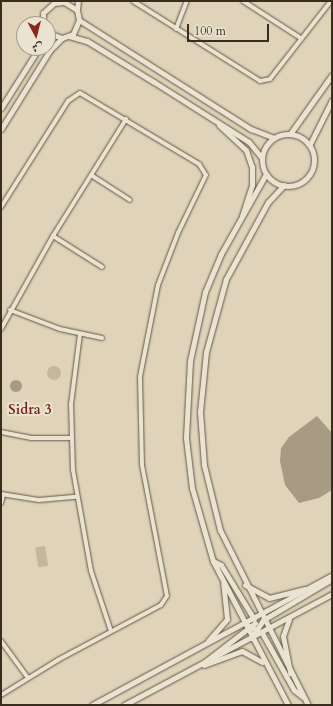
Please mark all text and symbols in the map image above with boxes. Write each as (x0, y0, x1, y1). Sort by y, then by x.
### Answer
north arrow (16, 16, 56, 56)
scale bar (189, 16, 271, 42)
text: 100 m (194, 23, 226, 39)
text: ش (31, 39, 44, 56)
district label: Sidra 3 (8, 402, 52, 418)

